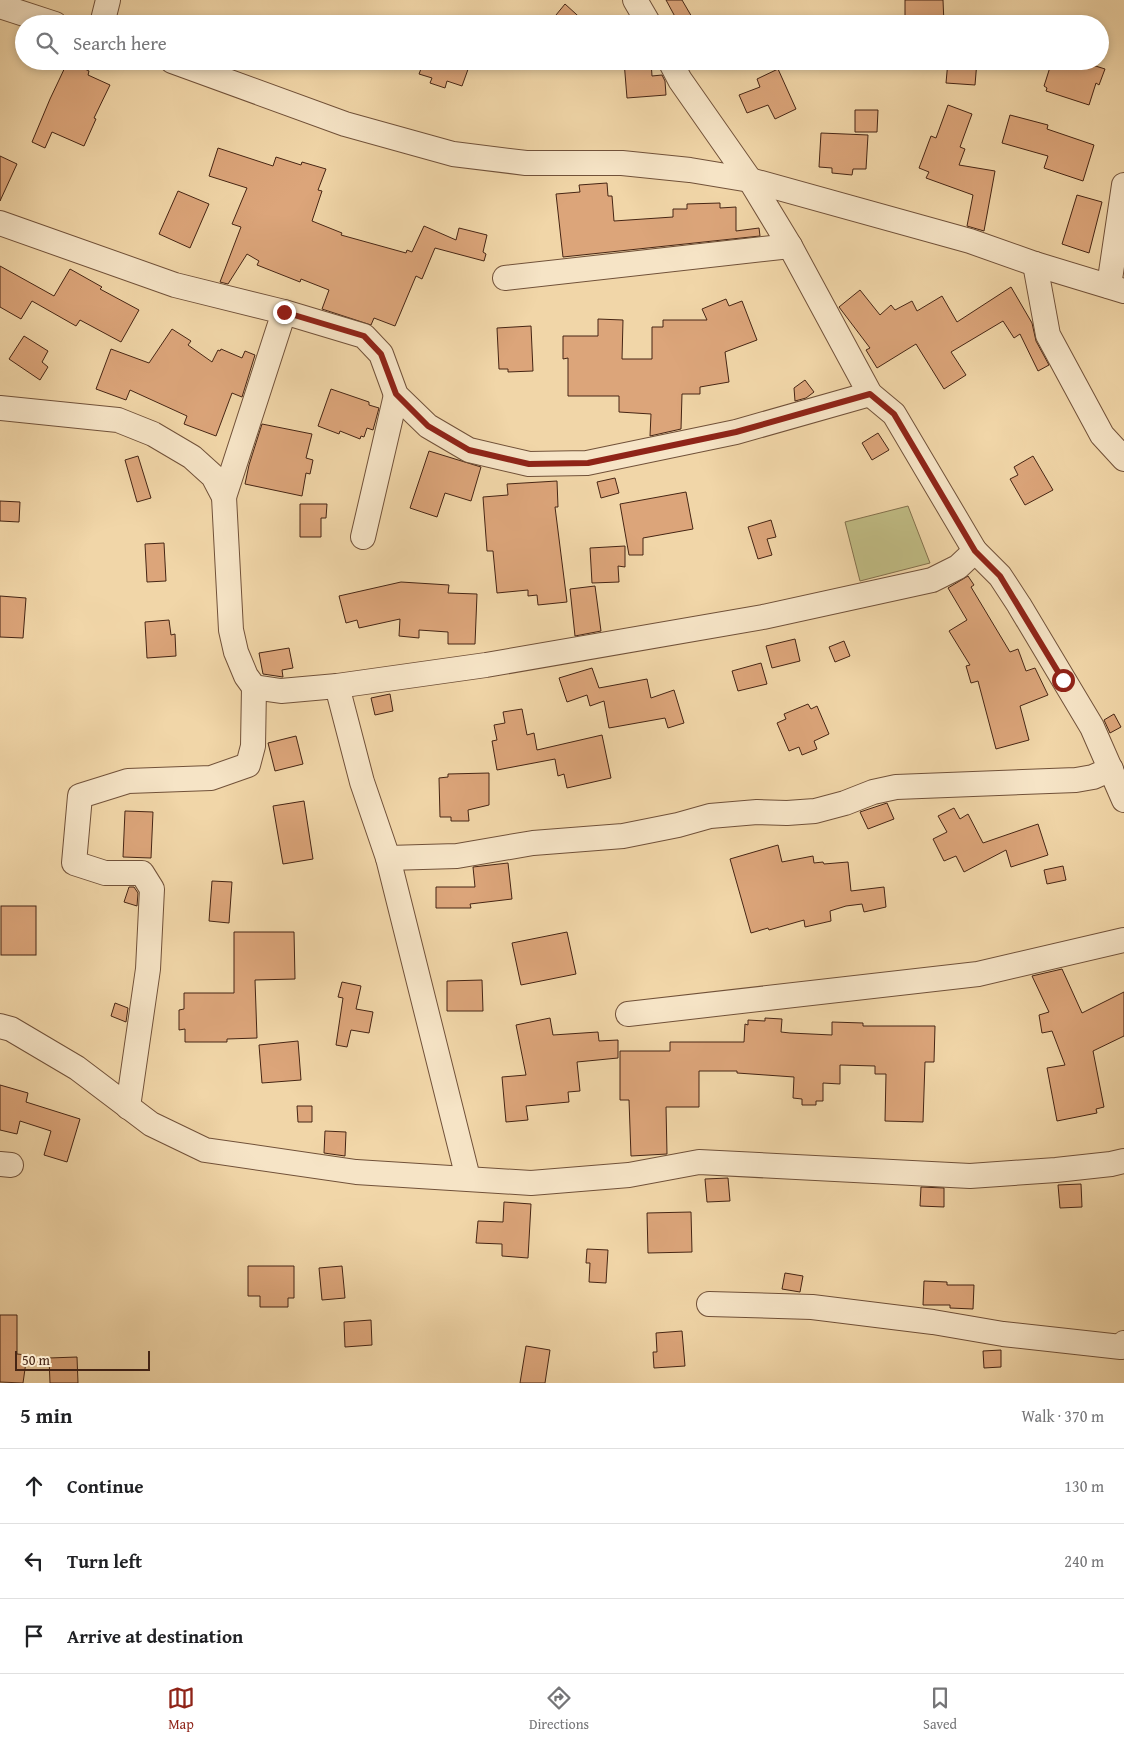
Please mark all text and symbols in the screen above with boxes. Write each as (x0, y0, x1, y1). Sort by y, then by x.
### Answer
search box (15, 15, 1109, 70)
icon: search (33, 29, 61, 57)
text: Search here (73, 29, 167, 57)
route end (273, 301, 296, 324)
route start (1052, 669, 1075, 692)
scale bar (15, 1348, 150, 1371)
text: 50 m (22, 1350, 50, 1370)
text: 5 min (20, 1400, 72, 1431)
text: Walk · 370 m (1021, 1404, 1104, 1428)
icon: ahead (20, 1472, 48, 1500)
text: Continue (67, 1472, 144, 1500)
text: 130 m (1064, 1474, 1104, 1498)
icon: left (20, 1547, 48, 1575)
text: Turn left (67, 1547, 142, 1575)
text: 240 m (1064, 1549, 1104, 1573)
icon: arrive (20, 1622, 48, 1650)
text: Arrive at destination (67, 1622, 243, 1650)
tab: Map (167, 1684, 195, 1734)
tab: Directions (529, 1684, 589, 1734)
tab: Saved (923, 1684, 957, 1734)

